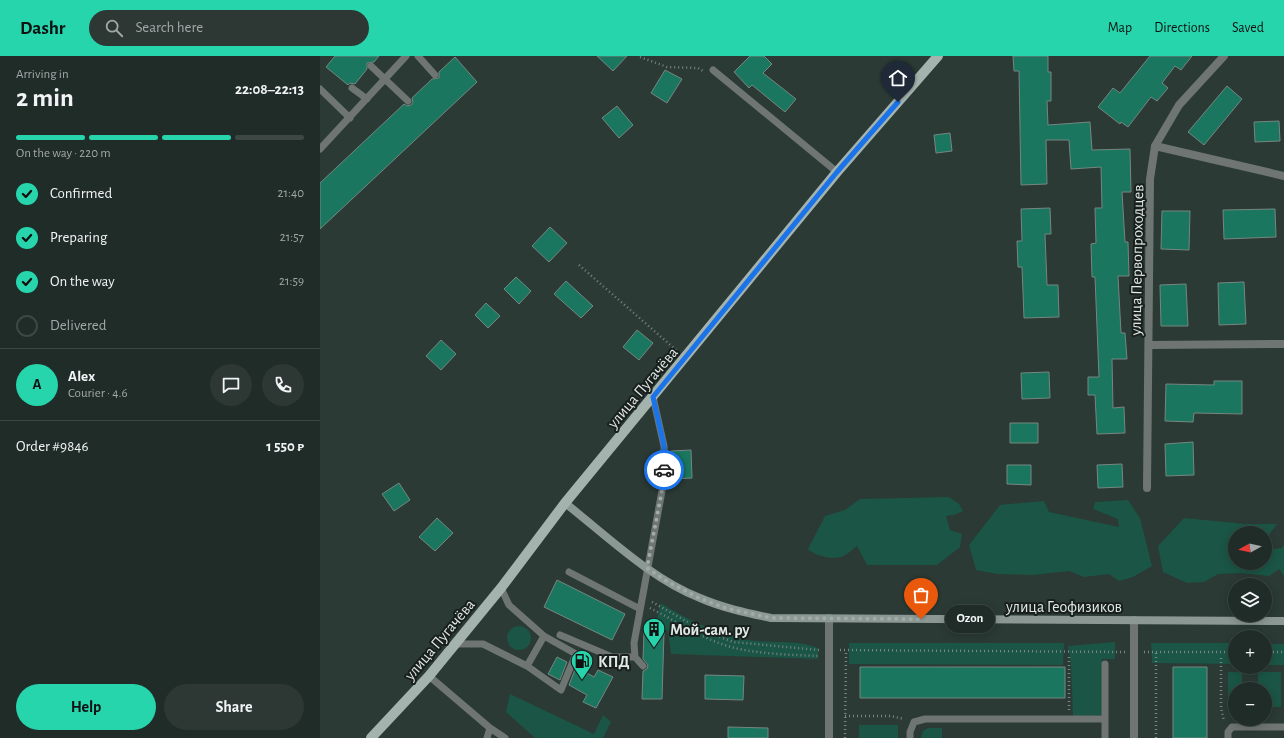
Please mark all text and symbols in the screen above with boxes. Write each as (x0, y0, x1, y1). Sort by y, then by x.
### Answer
search box (89, 10, 369, 46)
icon: search (103, 17, 125, 39)
text: Dashr (20, 19, 65, 38)
text: Search here (135, 20, 203, 35)
text: Map (1108, 21, 1132, 35)
text: Directions (1154, 21, 1210, 35)
text: Saved (1232, 21, 1264, 35)
pin (881, 61, 915, 102)
icon: home (887, 67, 909, 89)
text: Arriving in (16, 68, 69, 81)
text: 22:08–22:13 (235, 82, 304, 97)
text: 2 min (16, 85, 74, 111)
text: On the way · 220 m (16, 147, 111, 160)
icon: check (16, 183, 38, 205)
street label: улица Первопроходцев (1128, 184, 1147, 337)
text: Confirmed (50, 186, 112, 201)
text: 21:40 (278, 187, 304, 200)
icon: check (16, 227, 38, 249)
text: Preparing (50, 230, 107, 245)
text: 21:57 (280, 231, 304, 244)
icon: check (16, 271, 38, 293)
text: On the way (50, 274, 115, 289)
text: 21:59 (279, 275, 304, 288)
text: Delivered (50, 318, 107, 333)
street label: улица Пугачёва (604, 344, 682, 432)
button: chat (210, 364, 252, 406)
button: phone (262, 364, 304, 406)
text: Alex (68, 369, 95, 384)
text: A (32, 377, 42, 392)
text: Courier · 4.6 (68, 387, 128, 400)
text: Order #9846 (16, 439, 89, 454)
text: 1 550 ₽ (266, 439, 304, 454)
courier (644, 450, 684, 490)
icon: car (653, 459, 675, 481)
north arrow (1228, 526, 1272, 570)
map controls (1228, 526, 1272, 726)
pin (904, 578, 938, 619)
button: layers (1228, 578, 1272, 622)
icon: bag (910, 584, 932, 606)
street label: улица Пугачёва (401, 596, 479, 684)
street label: улица Геофизиков (1005, 599, 1122, 616)
callout: Ozon (945, 605, 995, 633)
text: Ozon (956, 612, 984, 625)
building icon: Мой-сам. ру (641, 616, 667, 649)
place label: Мой-сам. ру (670, 622, 750, 639)
button: + (1228, 630, 1272, 674)
fuel station icon: КПД (569, 648, 595, 681)
place label: КПД (598, 654, 630, 670)
button: − (1228, 682, 1272, 726)
button: Help (16, 684, 156, 730)
button: Share (164, 684, 304, 730)

